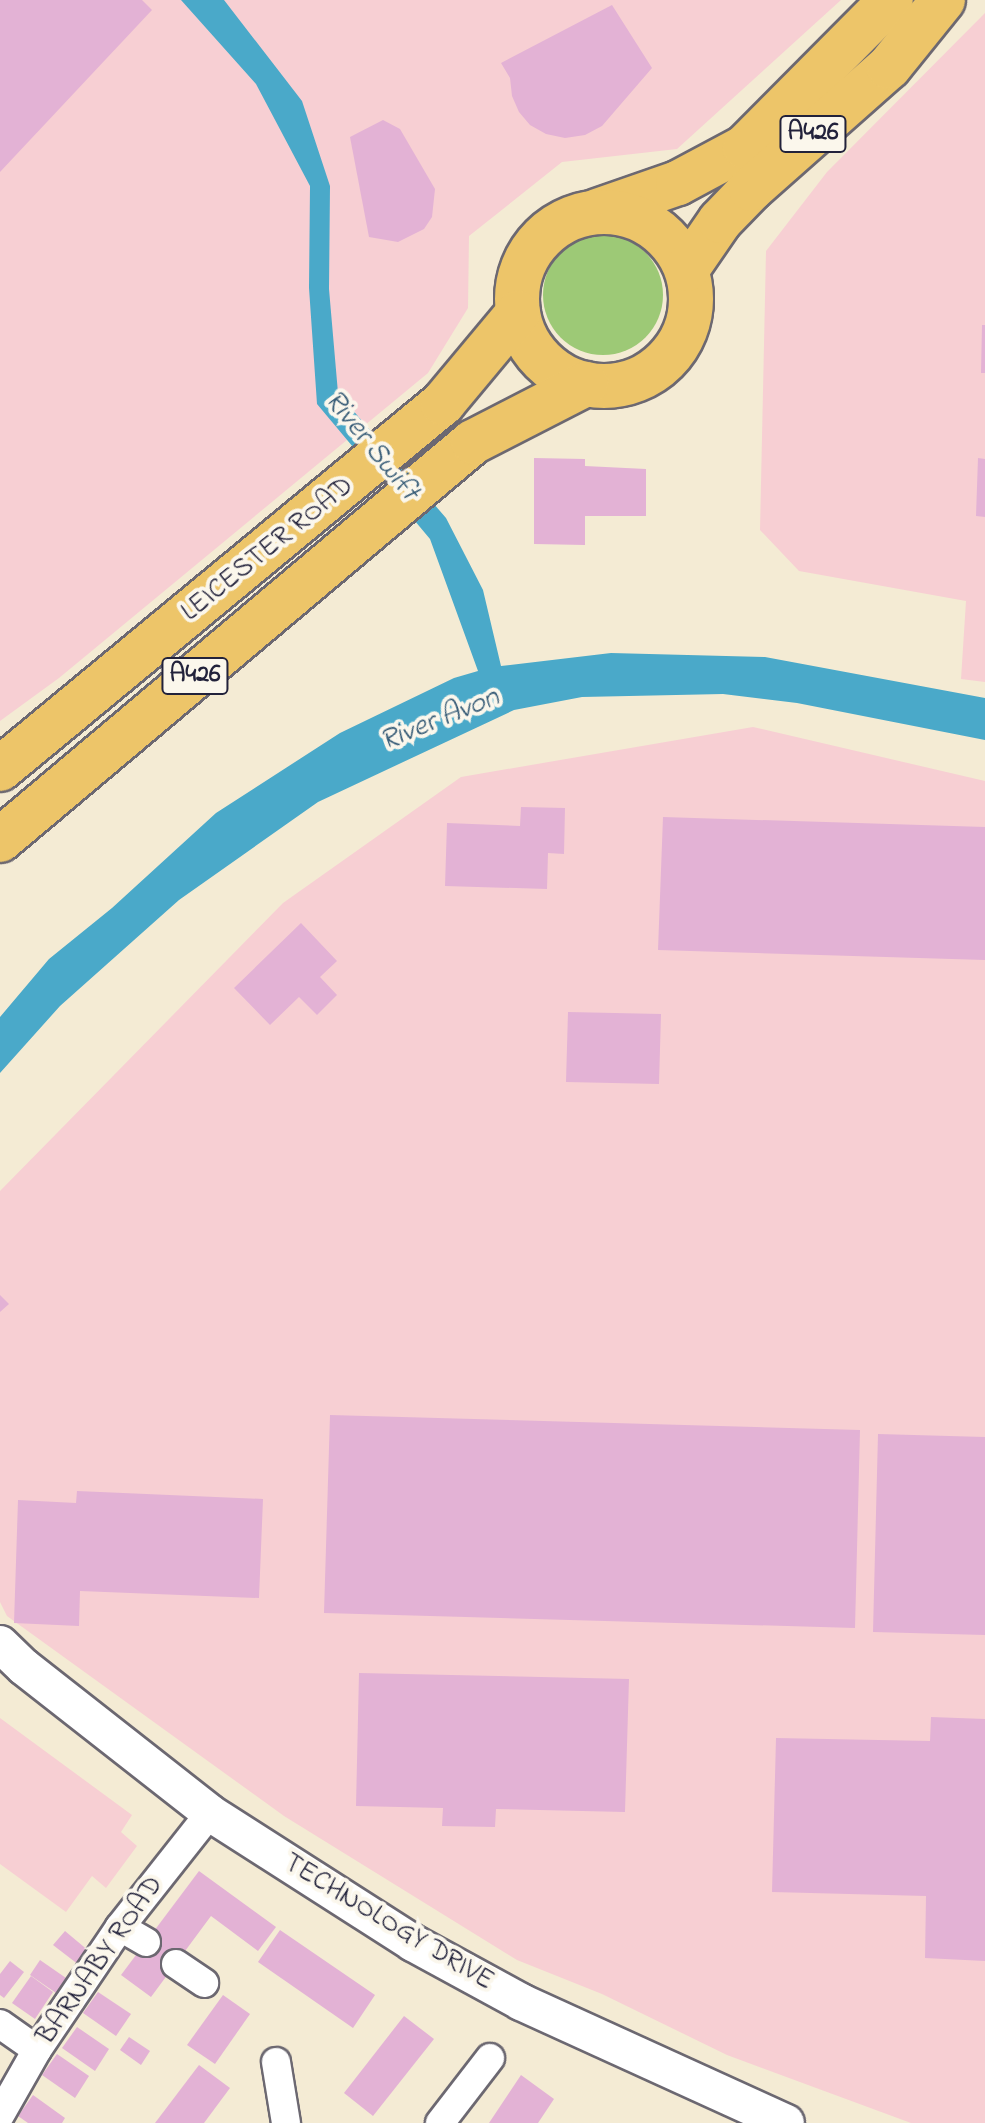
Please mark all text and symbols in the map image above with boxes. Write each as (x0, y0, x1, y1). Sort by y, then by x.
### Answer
road number: A426 (779, 112, 847, 156)
water label: River Swift (316, 383, 426, 509)
street label: LEICESTER ROAD (175, 470, 361, 630)
road number: A426 (161, 654, 229, 698)
water label: River Avon (375, 680, 505, 760)
street label: TECHNOLOGY DRIVE (277, 1847, 499, 1999)
street label: BARNABY ROAD (30, 1870, 172, 2052)

